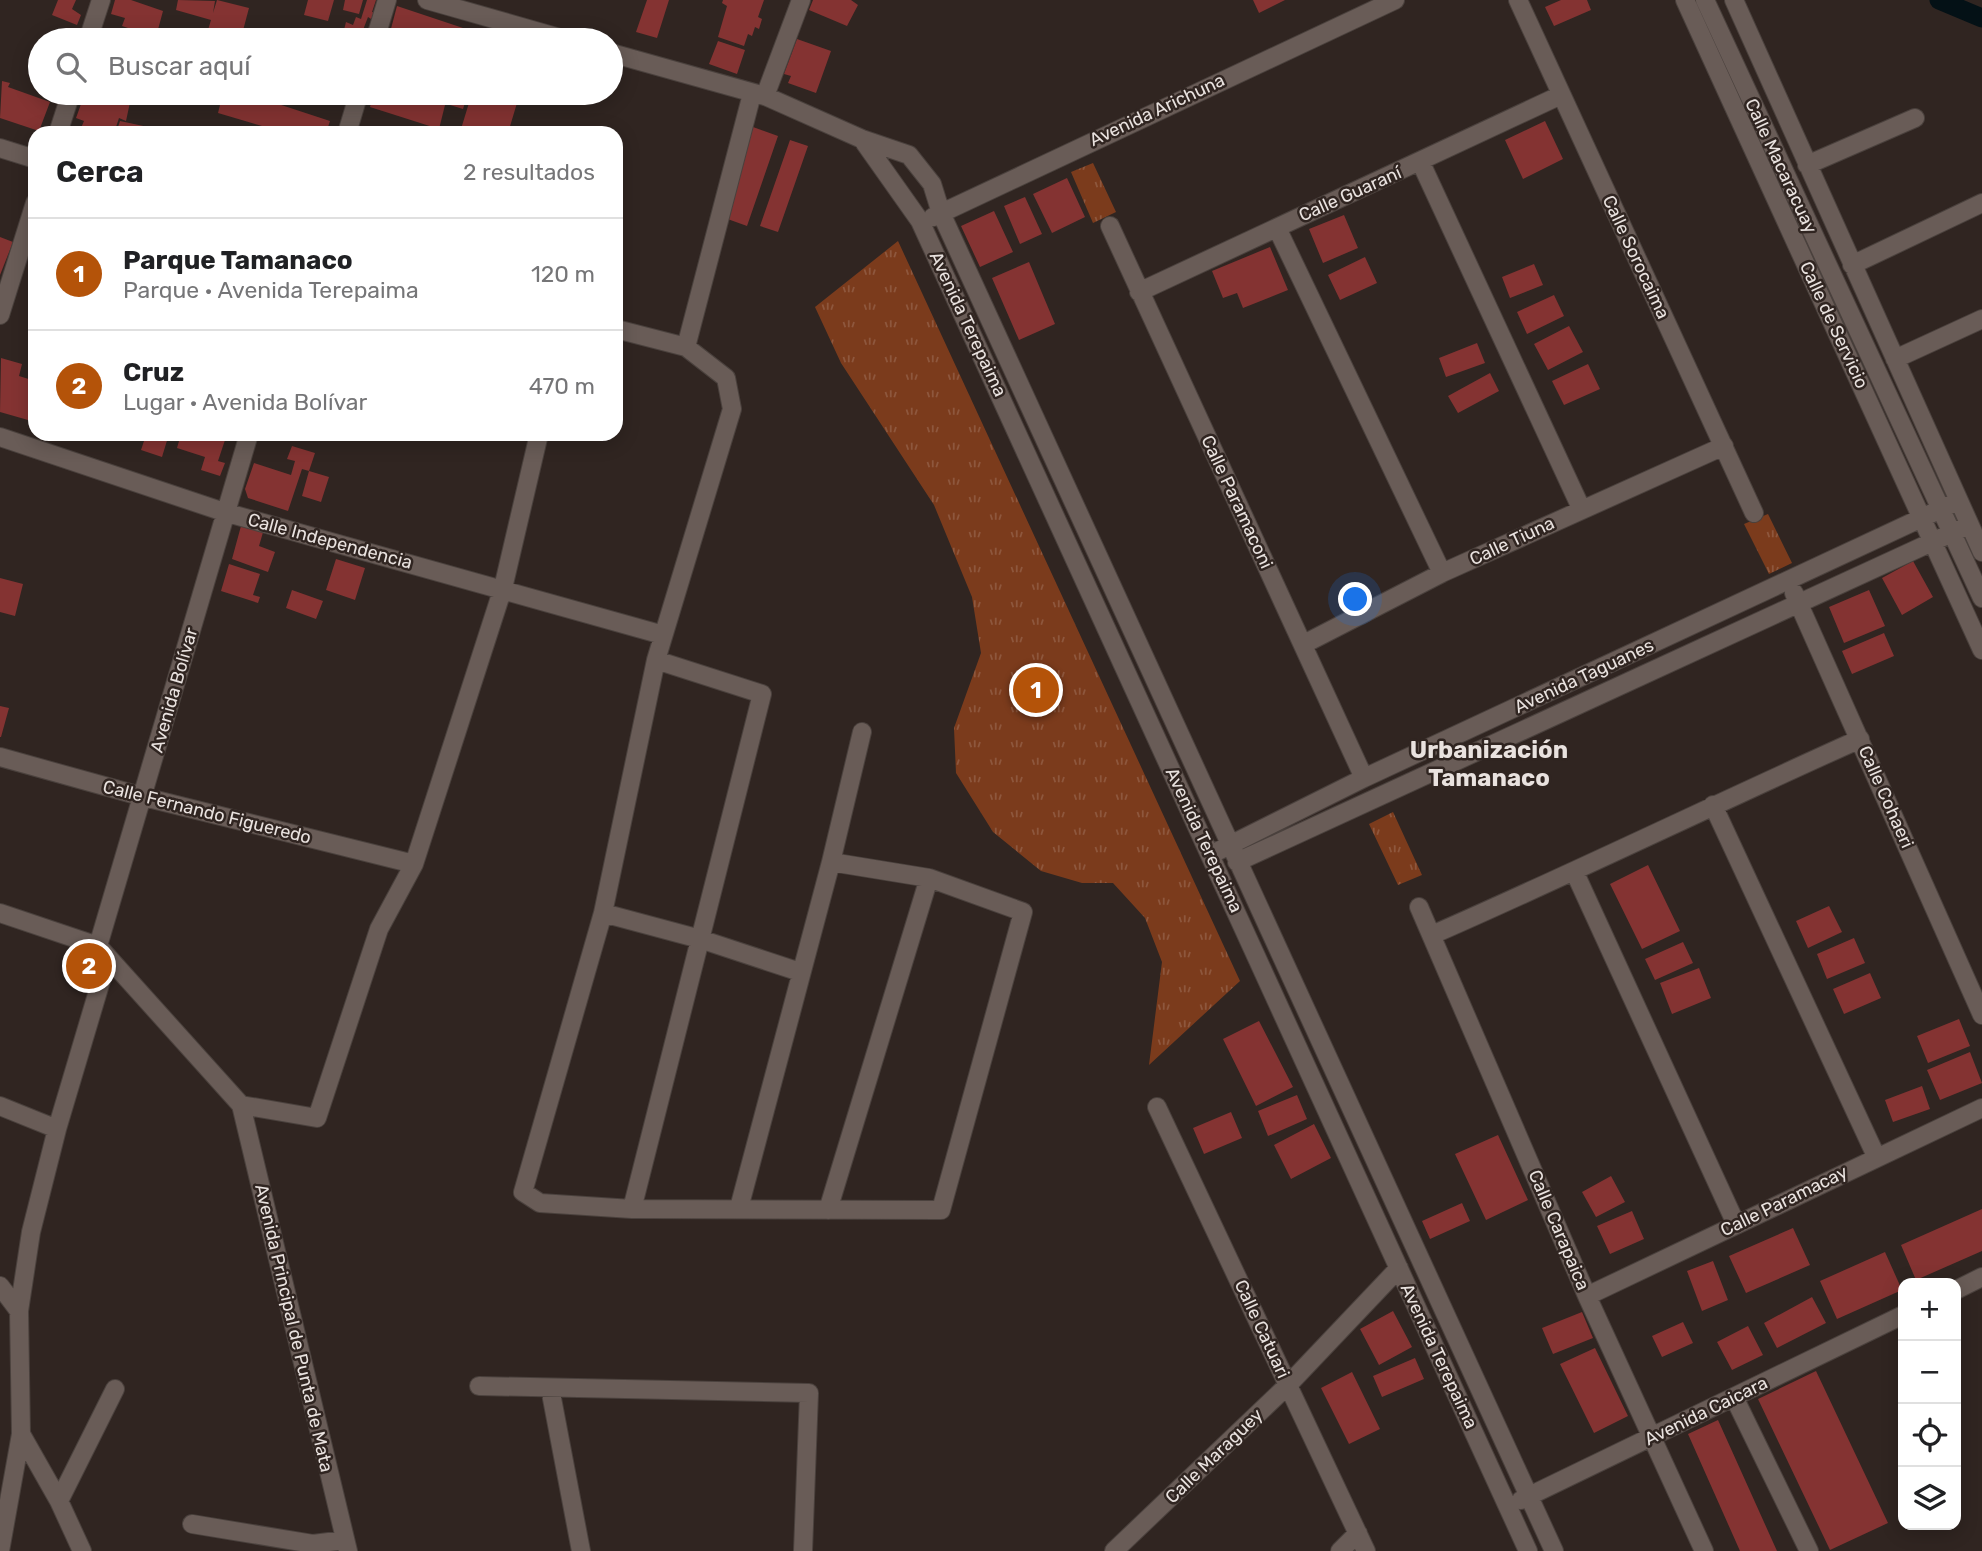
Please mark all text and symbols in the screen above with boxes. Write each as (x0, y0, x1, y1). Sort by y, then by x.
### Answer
search box (28, 28, 623, 105)
icon: search (52, 48, 90, 86)
text: Buscar aquí (108, 51, 250, 82)
street label: Avenida Arichuna (1086, 69, 1228, 151)
street label: Calle Macaracuay (1740, 95, 1822, 237)
text: Cerca (56, 154, 144, 190)
text: 2 resultados (463, 158, 595, 186)
street label: Calle Guaraní (1295, 161, 1406, 226)
street label: Calle Sorocaima (1598, 192, 1674, 322)
text: Parque Tamanaco (123, 245, 353, 276)
street label: Avenida Terepaima (925, 248, 1011, 400)
street label: Calle de Servicio (1795, 258, 1873, 392)
text: 1 (73, 260, 85, 288)
text: 120 m (531, 260, 595, 288)
text: Parque · Avenida Terepaima (123, 276, 419, 304)
text: Cruz (123, 357, 184, 388)
text: 2 (72, 372, 86, 400)
text: 470 m (529, 372, 595, 400)
text: Lugar · Avenida Bolívar (123, 388, 367, 416)
street label: Calle Paramaconi (1196, 432, 1278, 572)
street label: Calle Independencia (245, 508, 415, 574)
street label: Calle Tiuna (1466, 512, 1558, 570)
your location (1338, 582, 1372, 616)
street label: Avenida Bolívar (146, 625, 202, 755)
street label: Avenida Taguanes (1511, 634, 1657, 718)
pin: 1 (1013, 664, 1059, 716)
district label: Urbanización Tamanaco (1410, 736, 1568, 792)
street label: Calle Cohaeri (1854, 742, 1918, 852)
street label: Avenida Terepaima (1161, 764, 1247, 916)
street label: Calle Fernando Figueredo (101, 775, 313, 849)
pin: 2 (66, 940, 112, 992)
street label: Calle Paramacay (1717, 1161, 1851, 1241)
street label: Calle Carapaica (1524, 1167, 1594, 1293)
street label: Avenida Principal de Punta de Mata (250, 1182, 338, 1474)
street label: Calle Catuari (1230, 1276, 1294, 1382)
map controls (1898, 1278, 1961, 1530)
button: + (1898, 1278, 1961, 1341)
street label: Avenida Terepaima (1396, 1280, 1482, 1432)
button: − (1898, 1341, 1961, 1404)
street label: Avenida Caicara (1641, 1372, 1771, 1450)
street label: Calle Maraguey (1161, 1404, 1267, 1508)
button: locate (1898, 1404, 1961, 1467)
button: layers (1898, 1467, 1961, 1530)

